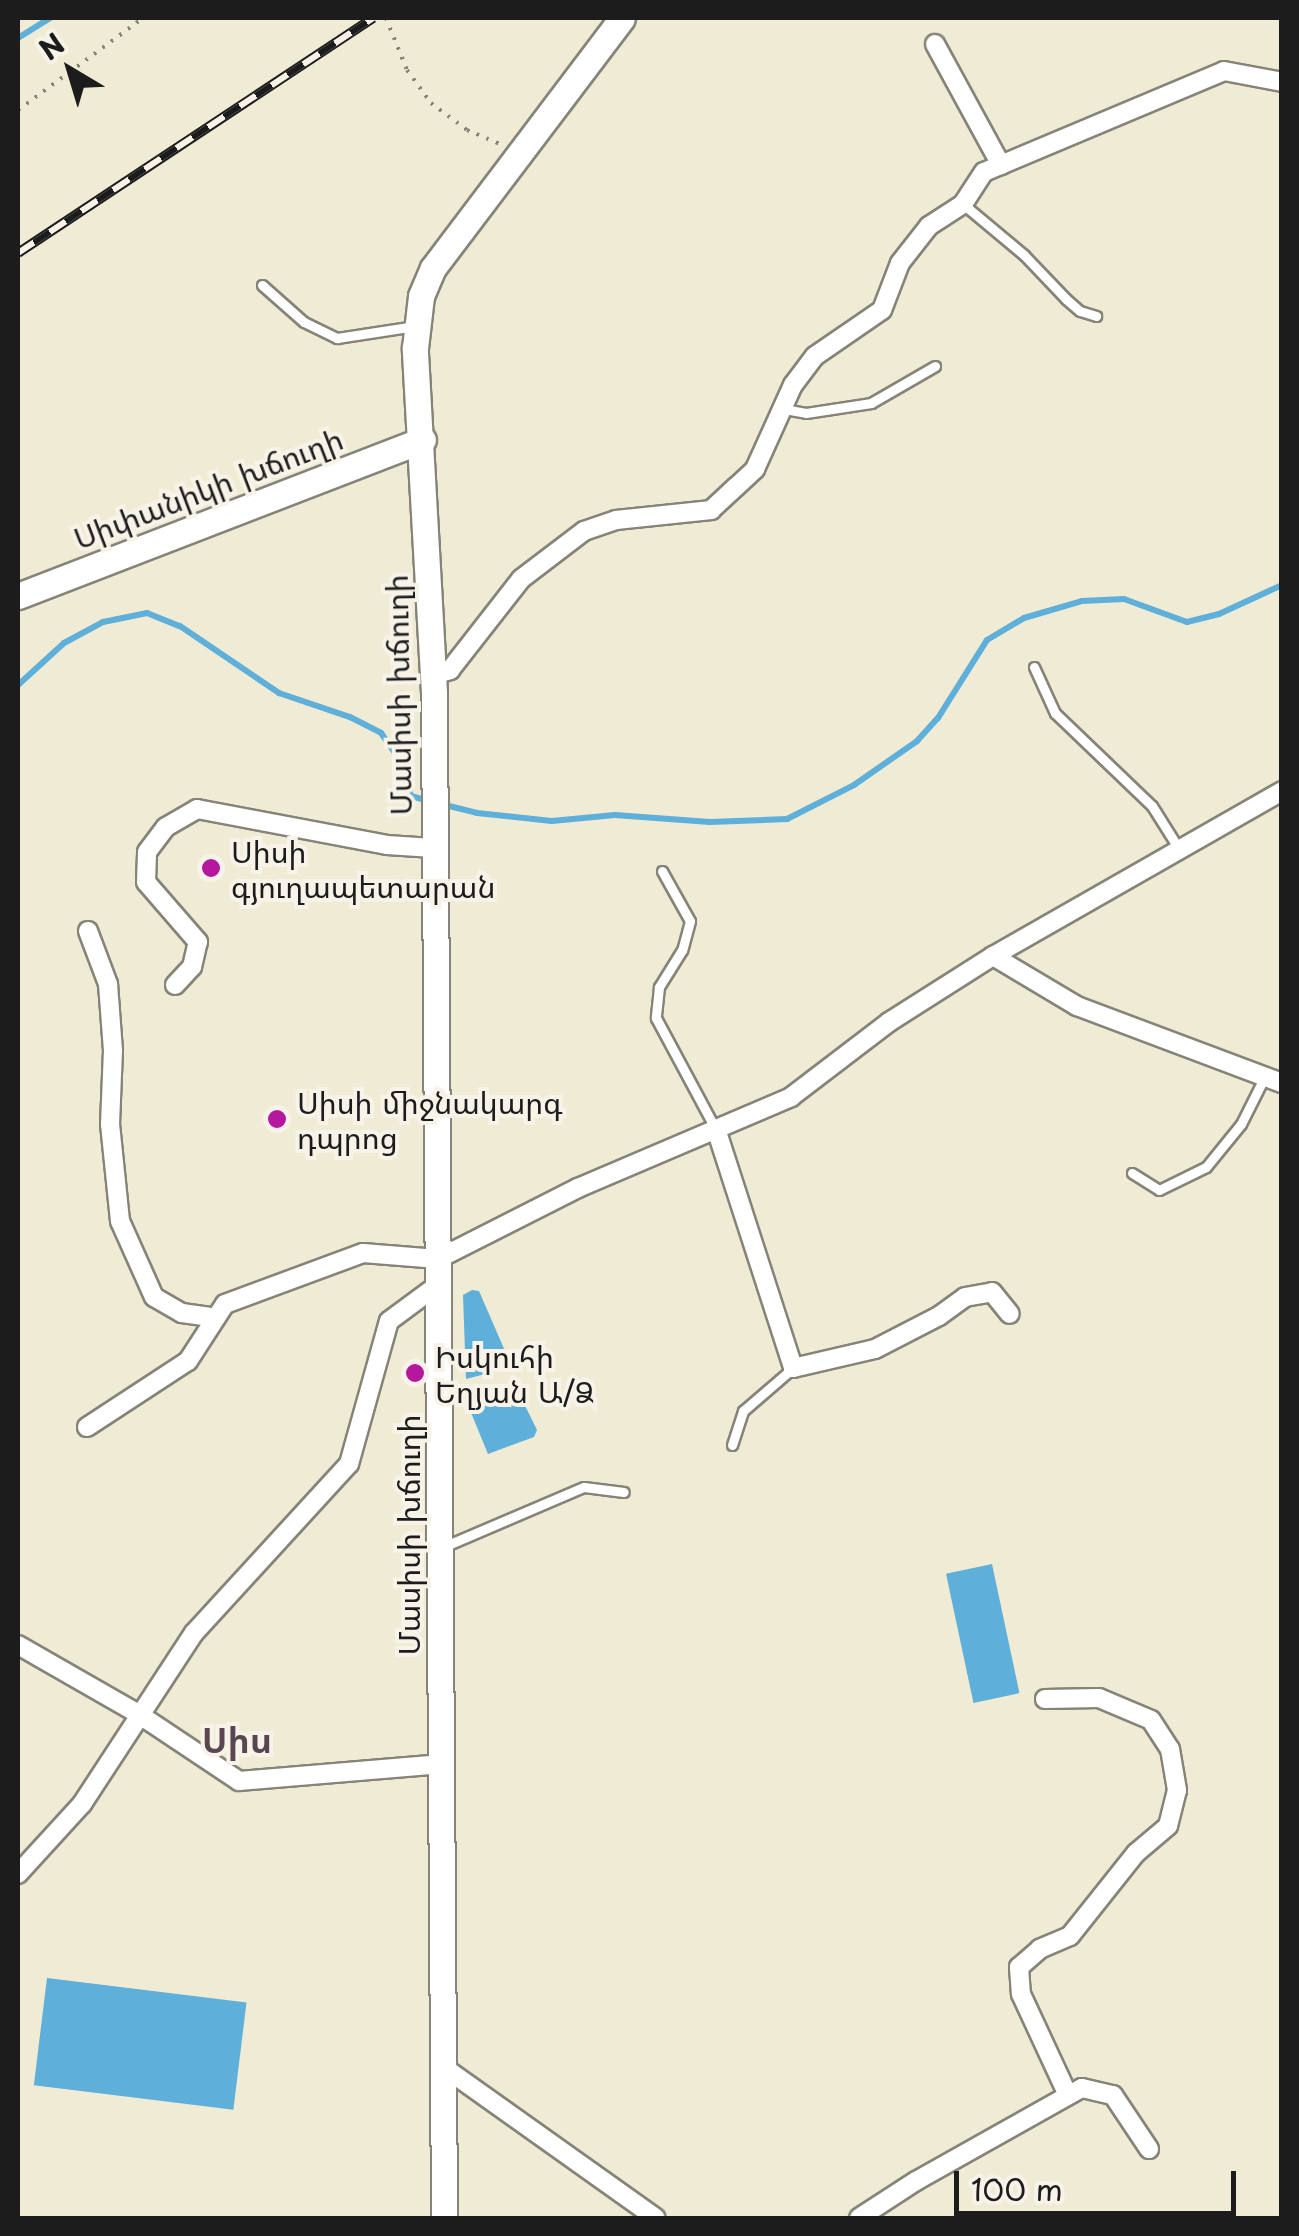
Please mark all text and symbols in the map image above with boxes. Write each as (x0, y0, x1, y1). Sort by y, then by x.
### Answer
north arrow (20, 20, 120, 120)
text: N (29, 22, 73, 70)
street label: Սիփանիկի խճուղի (68, 420, 348, 556)
street label: Մասիսի խճուղի (378, 574, 418, 816)
place label: Սիսի գյուղապետարան (231, 833, 495, 904)
marker: Սիսի գյուղապետարան (200, 857, 222, 879)
place label: Սիսի միջնակարգ դպրոց (297, 1084, 562, 1154)
marker: Սիսի միջնակարգ դպրոց (266, 1108, 288, 1130)
place label: Իսկուհի Եղյան Ա/Ձ (435, 1338, 595, 1408)
marker: Իսկուհի Եղյան Ա/Ձ (404, 1362, 426, 1384)
street label: Մասիսի խճուղի (390, 1415, 426, 1655)
district label: Սիս (202, 1718, 272, 1760)
scale bar (959, 2151, 1242, 2213)
text: 100 m (971, 2166, 1063, 2211)

